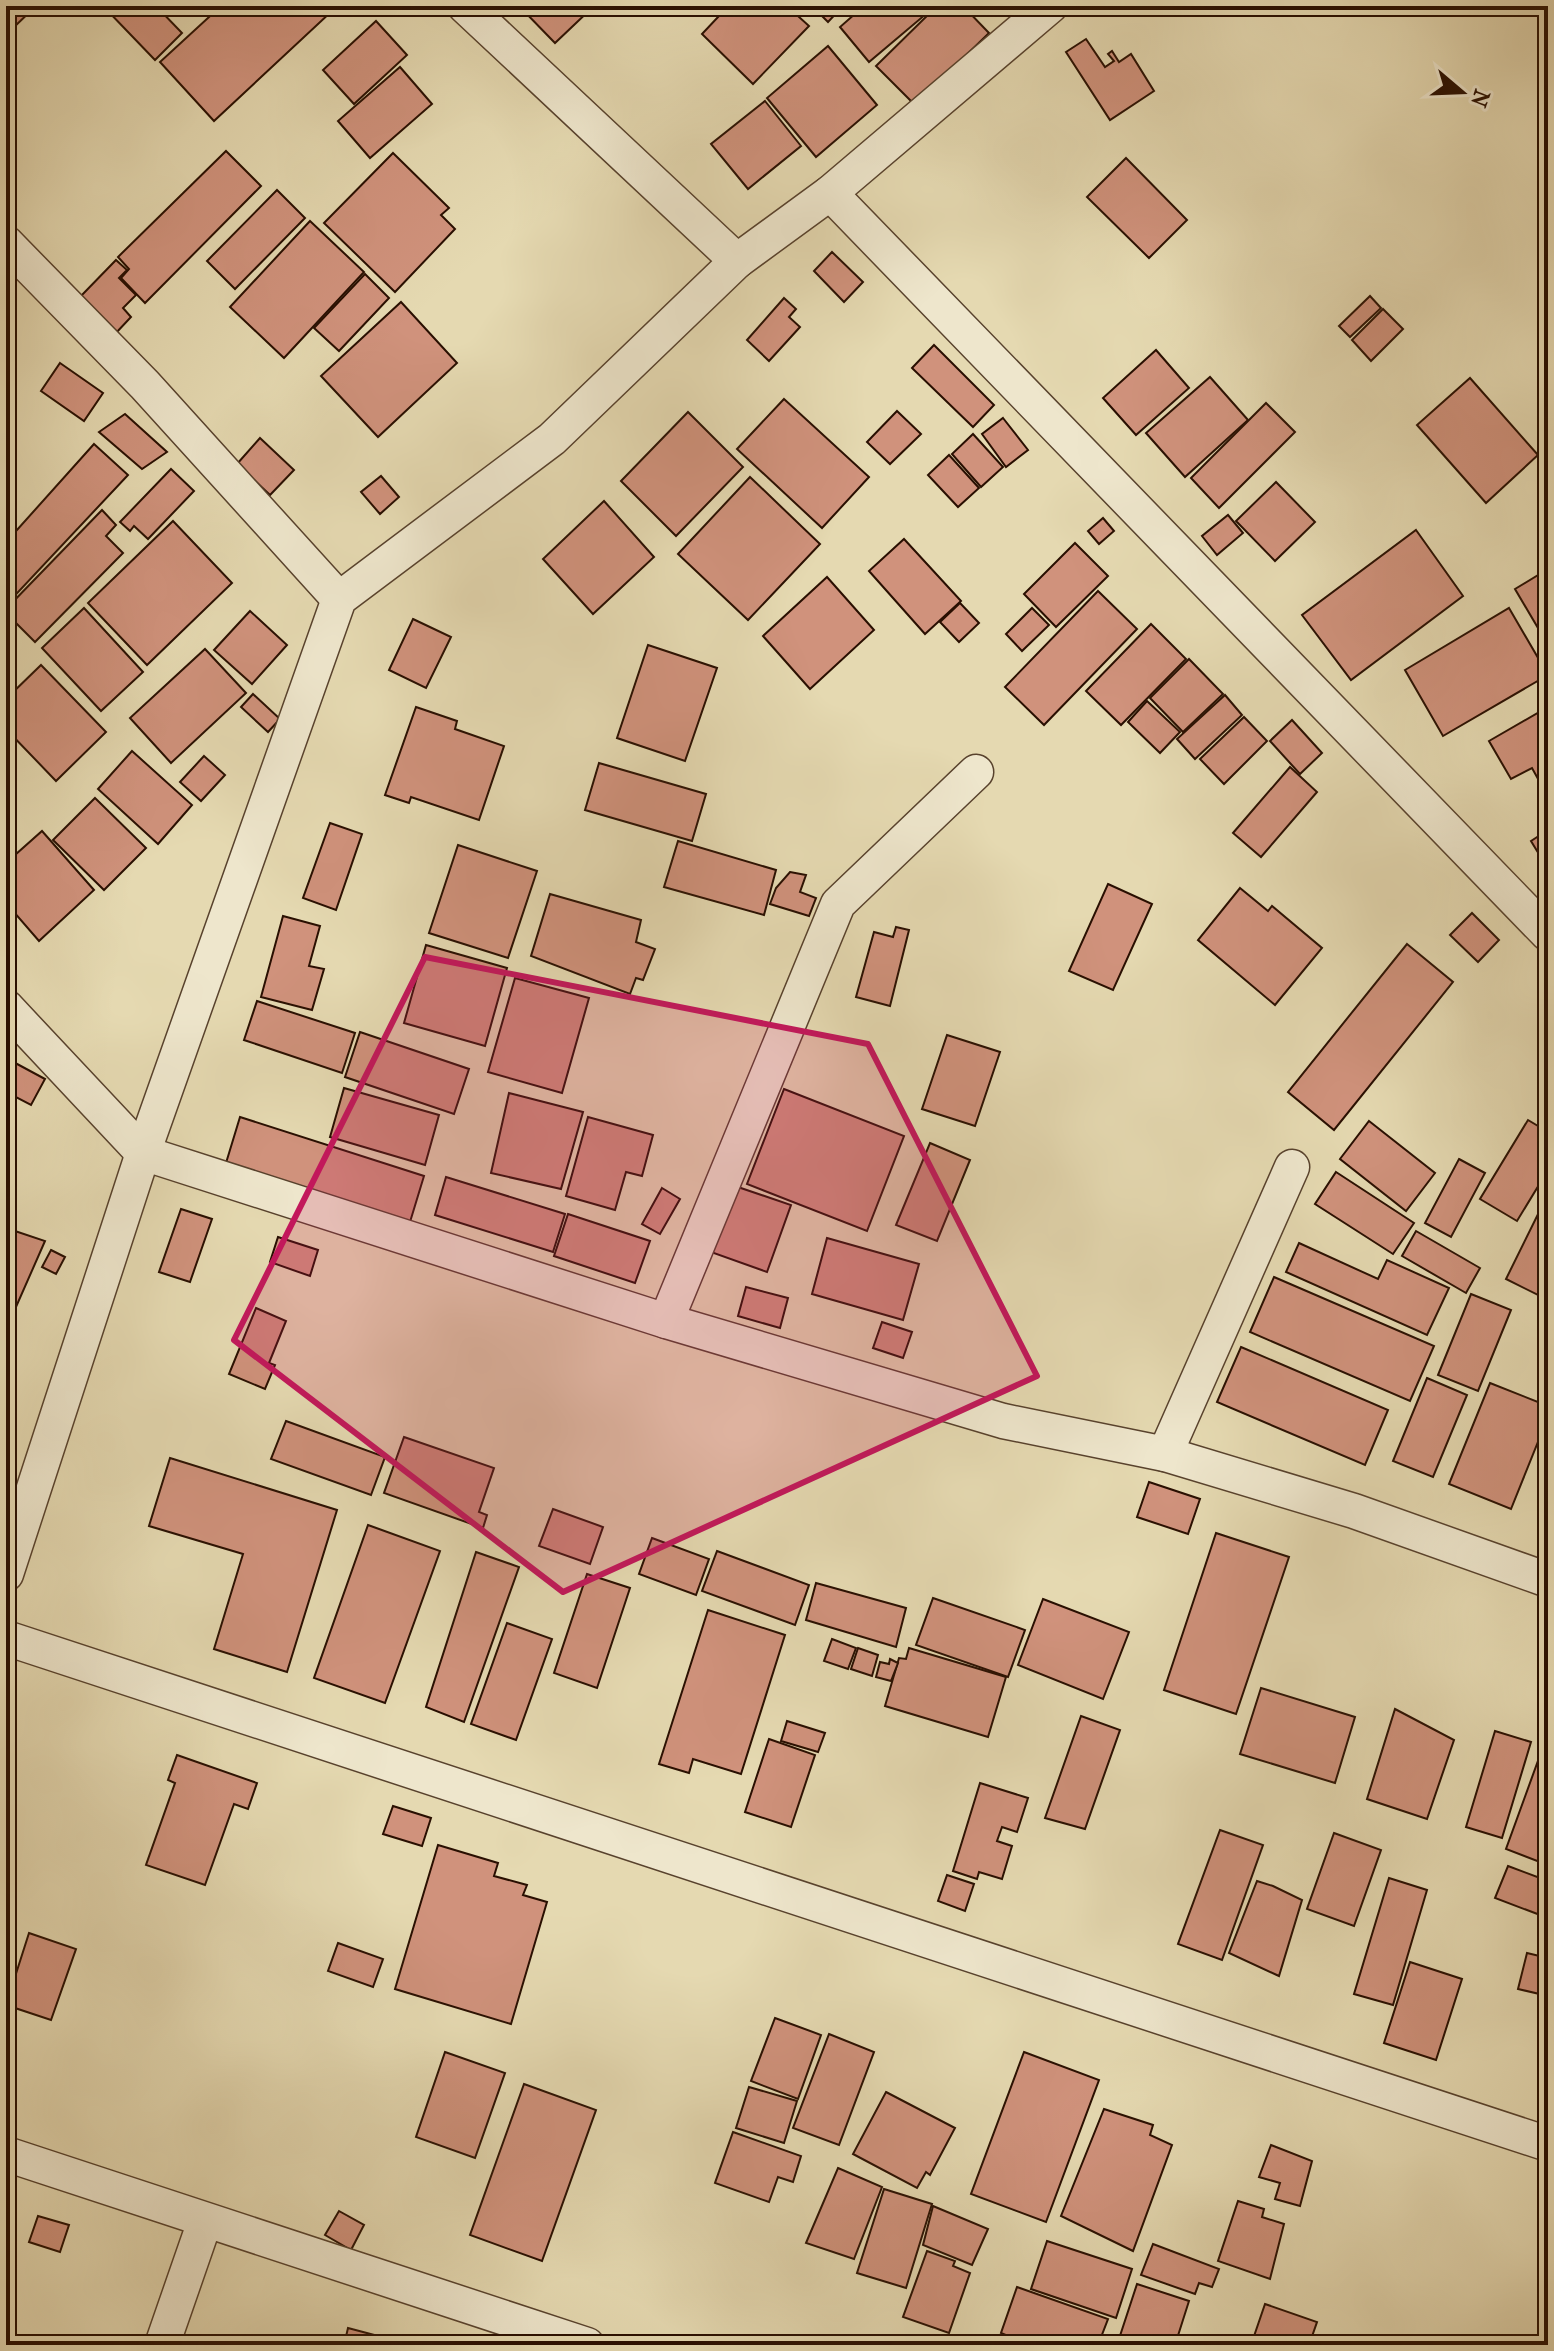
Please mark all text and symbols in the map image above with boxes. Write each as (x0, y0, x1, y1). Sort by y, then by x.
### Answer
north arrow (1422, 52, 1502, 132)
text: N (1465, 86, 1495, 111)

